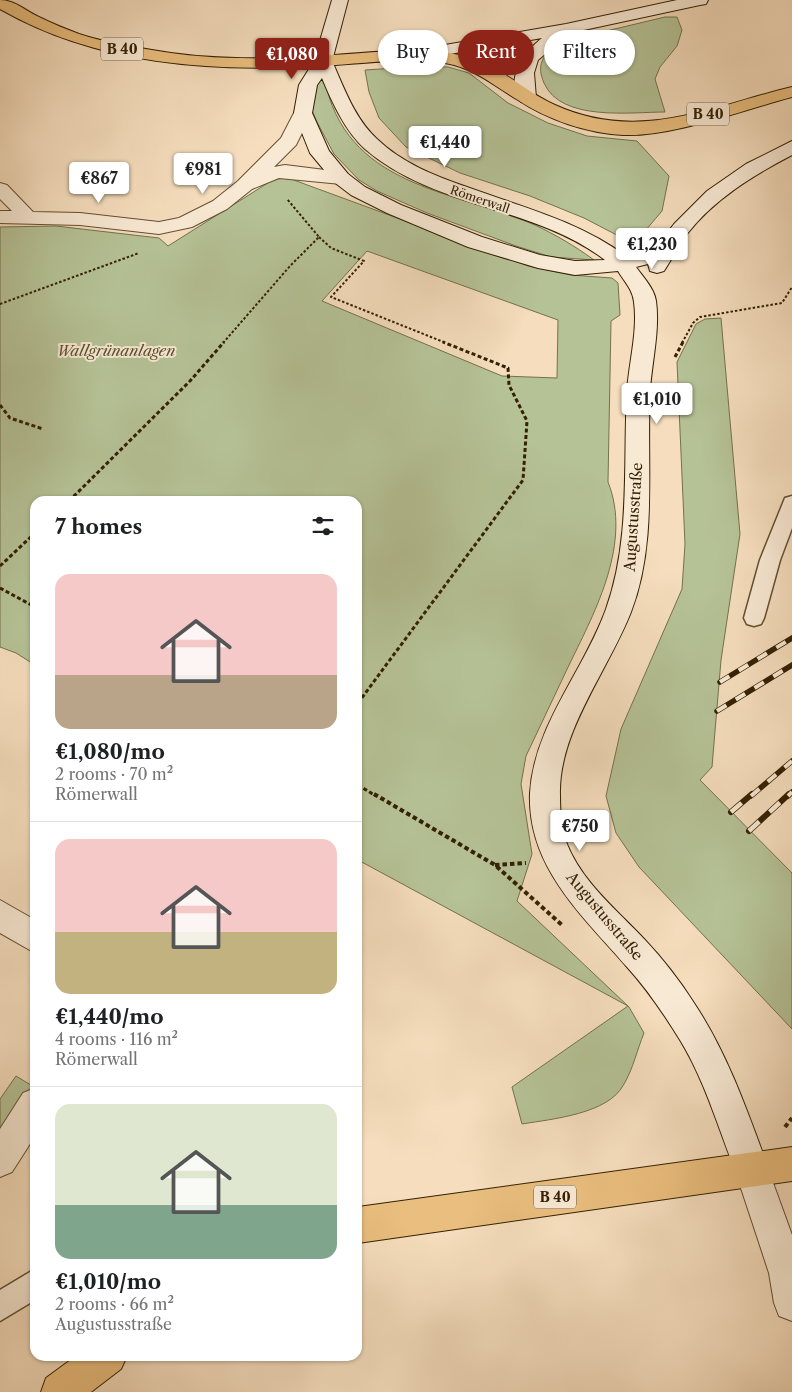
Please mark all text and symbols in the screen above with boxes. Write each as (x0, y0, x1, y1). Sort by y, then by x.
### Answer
chip: Buy (378, 30, 448, 75)
chip: Rent (458, 30, 534, 75)
chip: Filters (544, 30, 635, 75)
road number: B 40 (101, 38, 143, 61)
pin: €1,080 (251, 38, 333, 80)
text: €1,080 (266, 44, 318, 64)
road number: B 40 (687, 102, 729, 126)
pin: €1,440 (404, 126, 486, 168)
text: €1,440 (420, 132, 470, 152)
pin: €981 (173, 152, 233, 195)
text: €981 (185, 159, 221, 179)
pin: €867 (69, 162, 129, 204)
text: €867 (80, 168, 118, 188)
street label: Römerwall (448, 182, 512, 216)
pin: €1,230 (611, 228, 693, 270)
text: €1,230 (627, 234, 677, 254)
park label: Wallgrünanlagen (57, 341, 175, 360)
pin: €1,010 (616, 382, 698, 425)
text: €1,010 (632, 389, 682, 409)
street label: Augustusstraße (620, 462, 646, 573)
icon: filters (309, 512, 337, 540)
text: 7 homes (55, 514, 142, 539)
icon: home (151, 606, 241, 696)
text: €1,080/mo (55, 739, 165, 764)
text: 2 rooms · 70 m² (55, 764, 173, 784)
text: Römerwall (55, 784, 138, 804)
pin: €750 (550, 810, 610, 852)
text: €750 (561, 816, 599, 836)
street label: Augustusstraße (562, 867, 647, 964)
icon: home (151, 872, 241, 962)
text: €1,440/mo (55, 1004, 164, 1029)
text: 4 rooms · 116 m² (55, 1029, 178, 1049)
text: Römerwall (55, 1049, 138, 1069)
icon: home (151, 1137, 241, 1227)
road number: B 40 (534, 1186, 576, 1208)
text: €1,010/mo (55, 1269, 161, 1294)
text: 2 rooms · 66 m² (55, 1294, 174, 1314)
text: Augustusstraße (55, 1314, 172, 1334)

